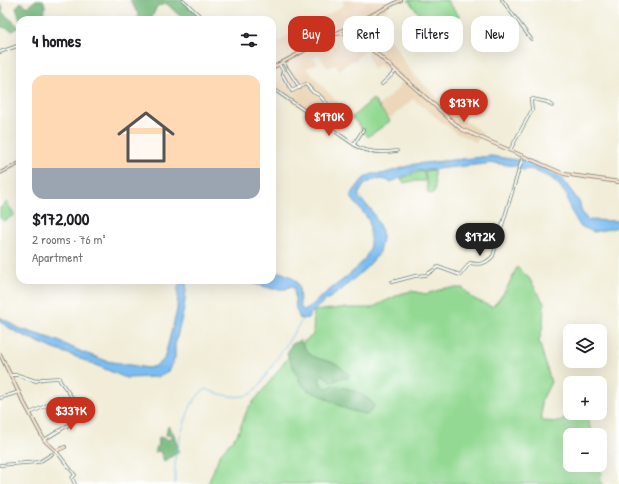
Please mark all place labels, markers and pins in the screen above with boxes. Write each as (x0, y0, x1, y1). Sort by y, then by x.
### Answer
pin: $137K (436, 89, 492, 123)
pin: $170K (301, 103, 357, 137)
pin: $172K (452, 223, 508, 257)
pin: $337K (43, 397, 99, 431)

